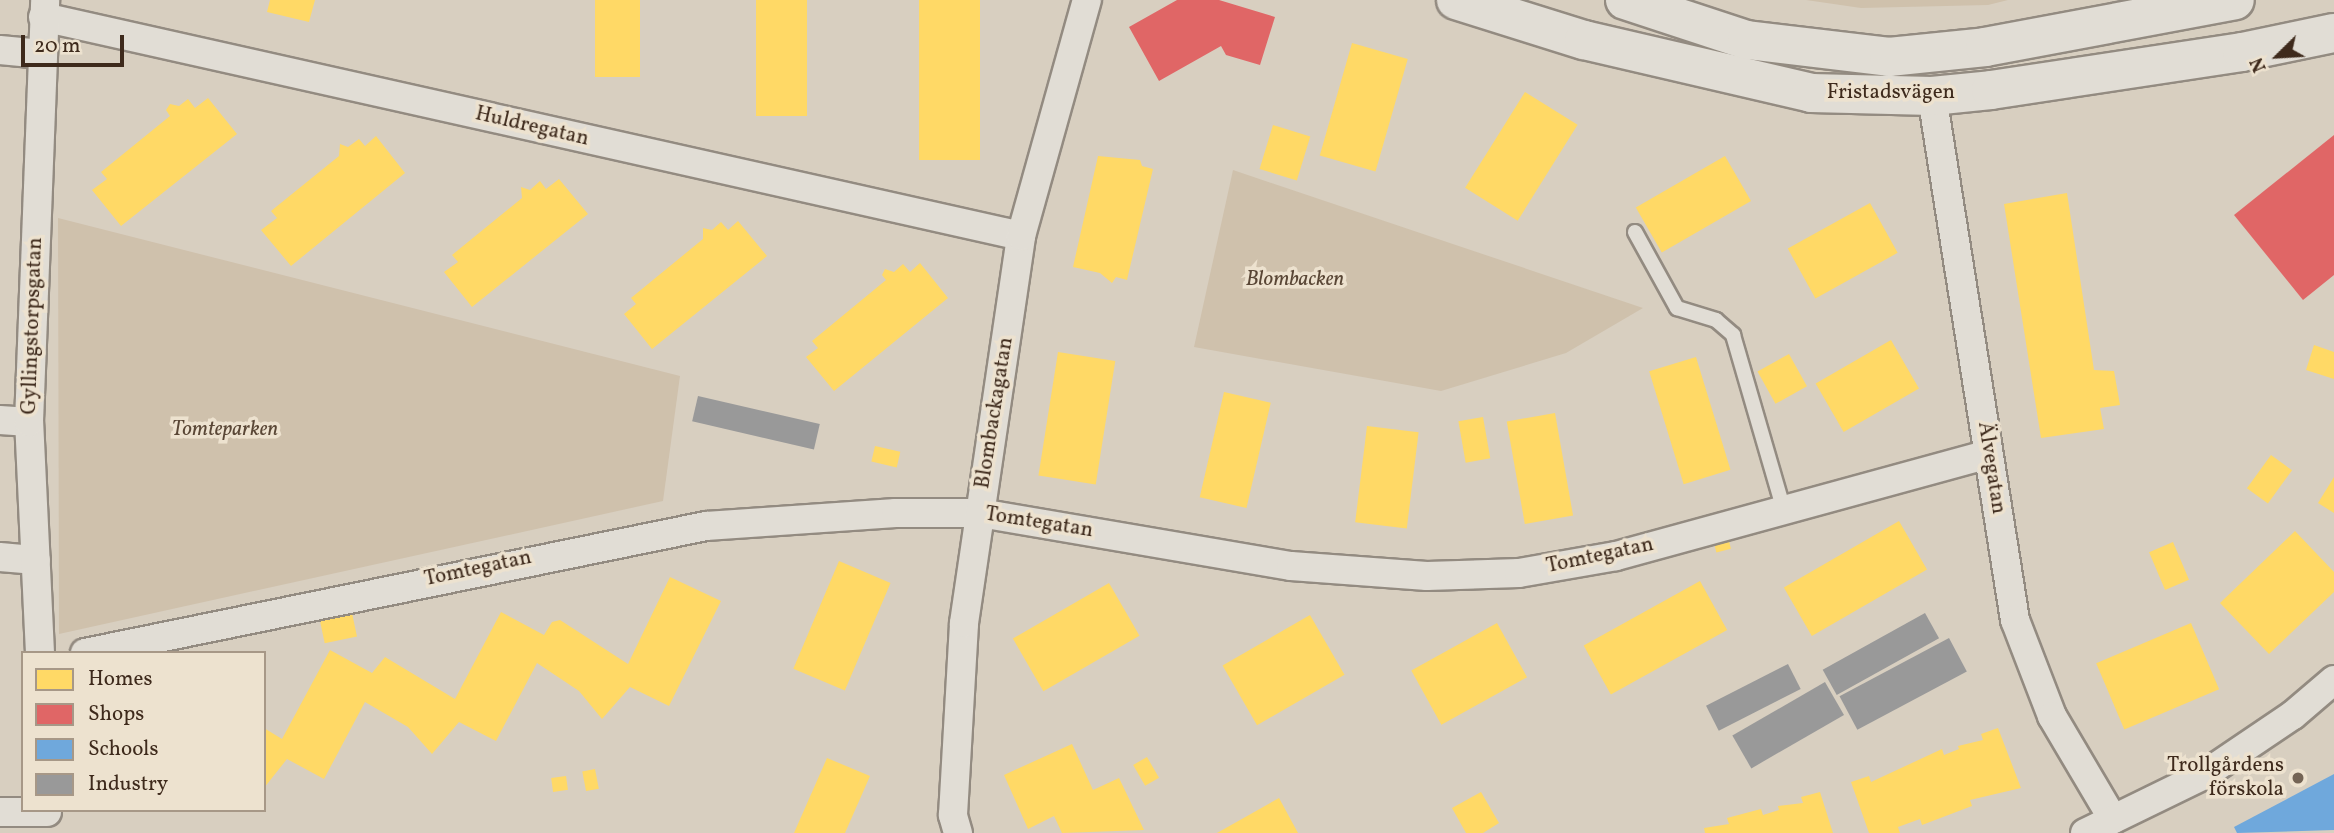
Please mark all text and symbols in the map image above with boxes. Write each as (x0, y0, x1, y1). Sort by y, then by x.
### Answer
scale bar (24, 21, 128, 65)
north arrow (2243, 21, 2313, 91)
text: 20 m (34, 32, 80, 61)
text: N (2244, 53, 2274, 76)
street label: Fristadsvägen (1827, 80, 1955, 106)
street label: Huldregatan (473, 102, 591, 152)
street label: Gyllingstorpsgatan (17, 237, 49, 415)
park label: Blombacken (1246, 267, 1344, 293)
street label: Blombackagatan (971, 335, 1019, 491)
park label: Tomteparken (172, 417, 278, 443)
street label: Älvegatan (1971, 420, 2011, 516)
street label: Tomtegatan (983, 502, 1095, 544)
street label: Tomtegatan (1544, 532, 1656, 580)
street label: Tomtegatan (422, 545, 534, 593)
legend (21, 651, 266, 812)
text: Homes (88, 665, 153, 694)
text: Shops (88, 700, 144, 729)
text: Schools (88, 735, 158, 764)
place label: Trollgårdens förskola (2167, 753, 2284, 803)
text: Industry (88, 770, 168, 799)
marker: Trollgårdens förskola (2290, 770, 2306, 786)

